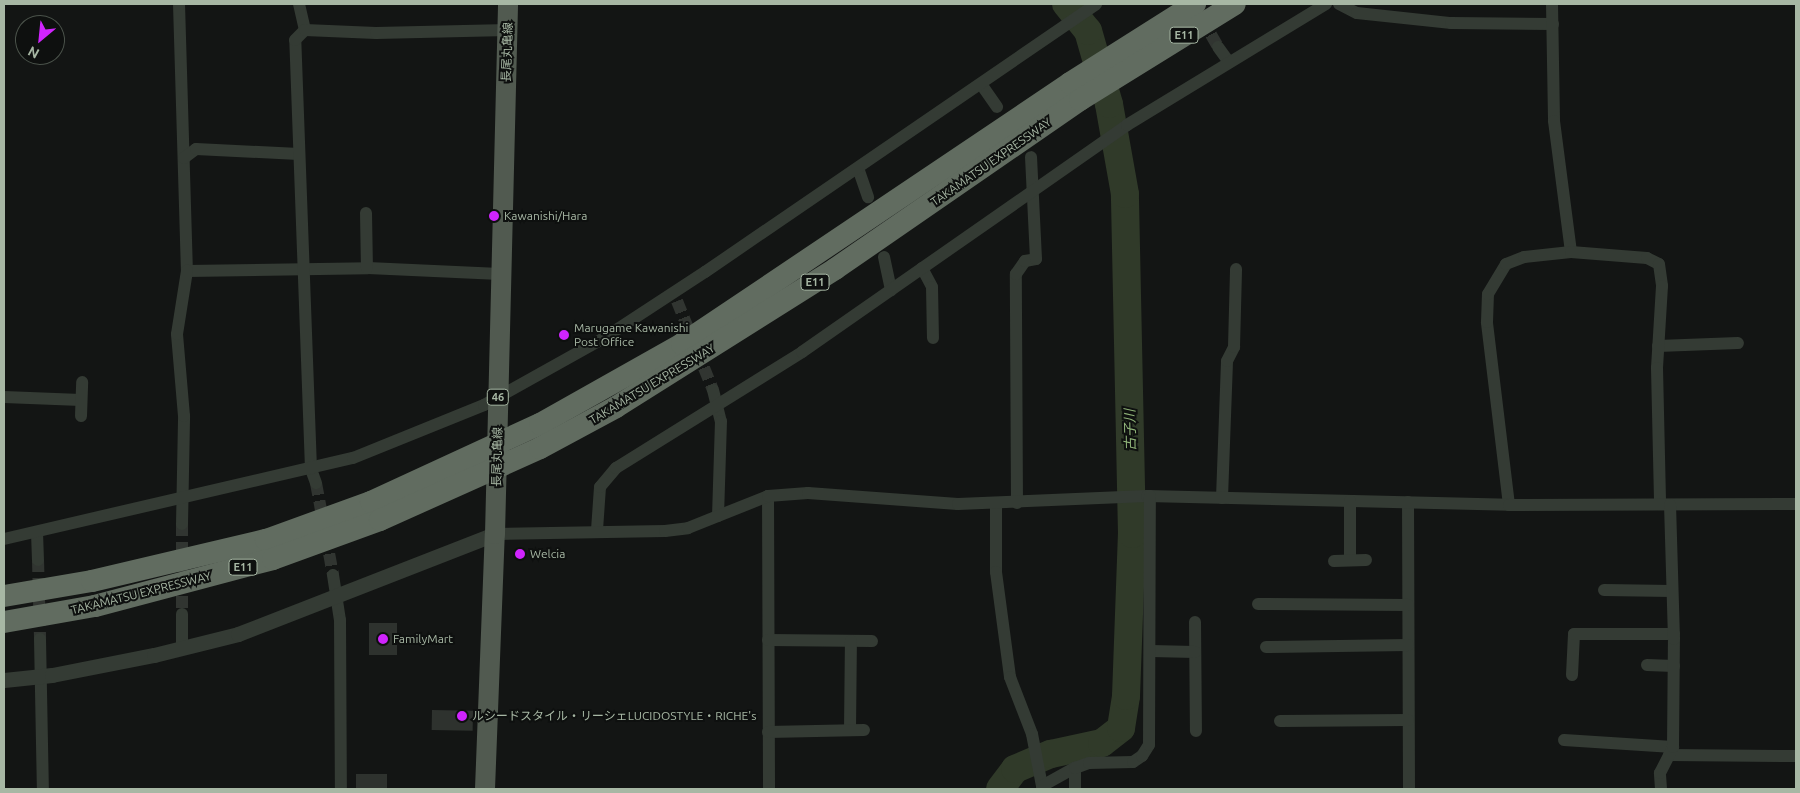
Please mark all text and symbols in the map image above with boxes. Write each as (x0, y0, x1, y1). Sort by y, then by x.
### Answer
north arrow (15, 15, 65, 65)
street label: 長尾丸亀線 (499, 22, 515, 82)
road number: E11 (1169, 26, 1199, 44)
text: N (25, 43, 42, 62)
street label: TAKAMATSU EXPRESSWAY (928, 115, 1054, 209)
place label: Kawanishi/Hara (504, 209, 587, 223)
marker: Kawanishi/Hara (488, 210, 500, 222)
road number: E11 (800, 274, 830, 290)
place label: Marugame Kawanishi Post Office (574, 321, 688, 349)
marker: Marugame Kawanishi Post Office (558, 329, 570, 341)
street label: TAKAMATSU EXPRESSWAY (587, 341, 717, 427)
road number: 46 (487, 388, 509, 406)
water label: 古子川 (1121, 409, 1139, 451)
street label: 長尾丸亀線 (489, 427, 505, 487)
place label: Welcia (530, 547, 565, 561)
marker: Welcia (514, 548, 526, 560)
road number: E11 (228, 558, 258, 576)
street label: TAKAMATSU EXPRESSWAY (70, 569, 212, 617)
place label: FamilyMart (393, 632, 453, 646)
marker: FamilyMart (377, 633, 389, 645)
place label: ルシードスタイル・リーシェLUCIDOSTYLE・RICHE's (472, 709, 757, 723)
marker: ルシードスタイル・リーシェLUCIDOSTYLE・RICHE's (456, 710, 468, 722)

